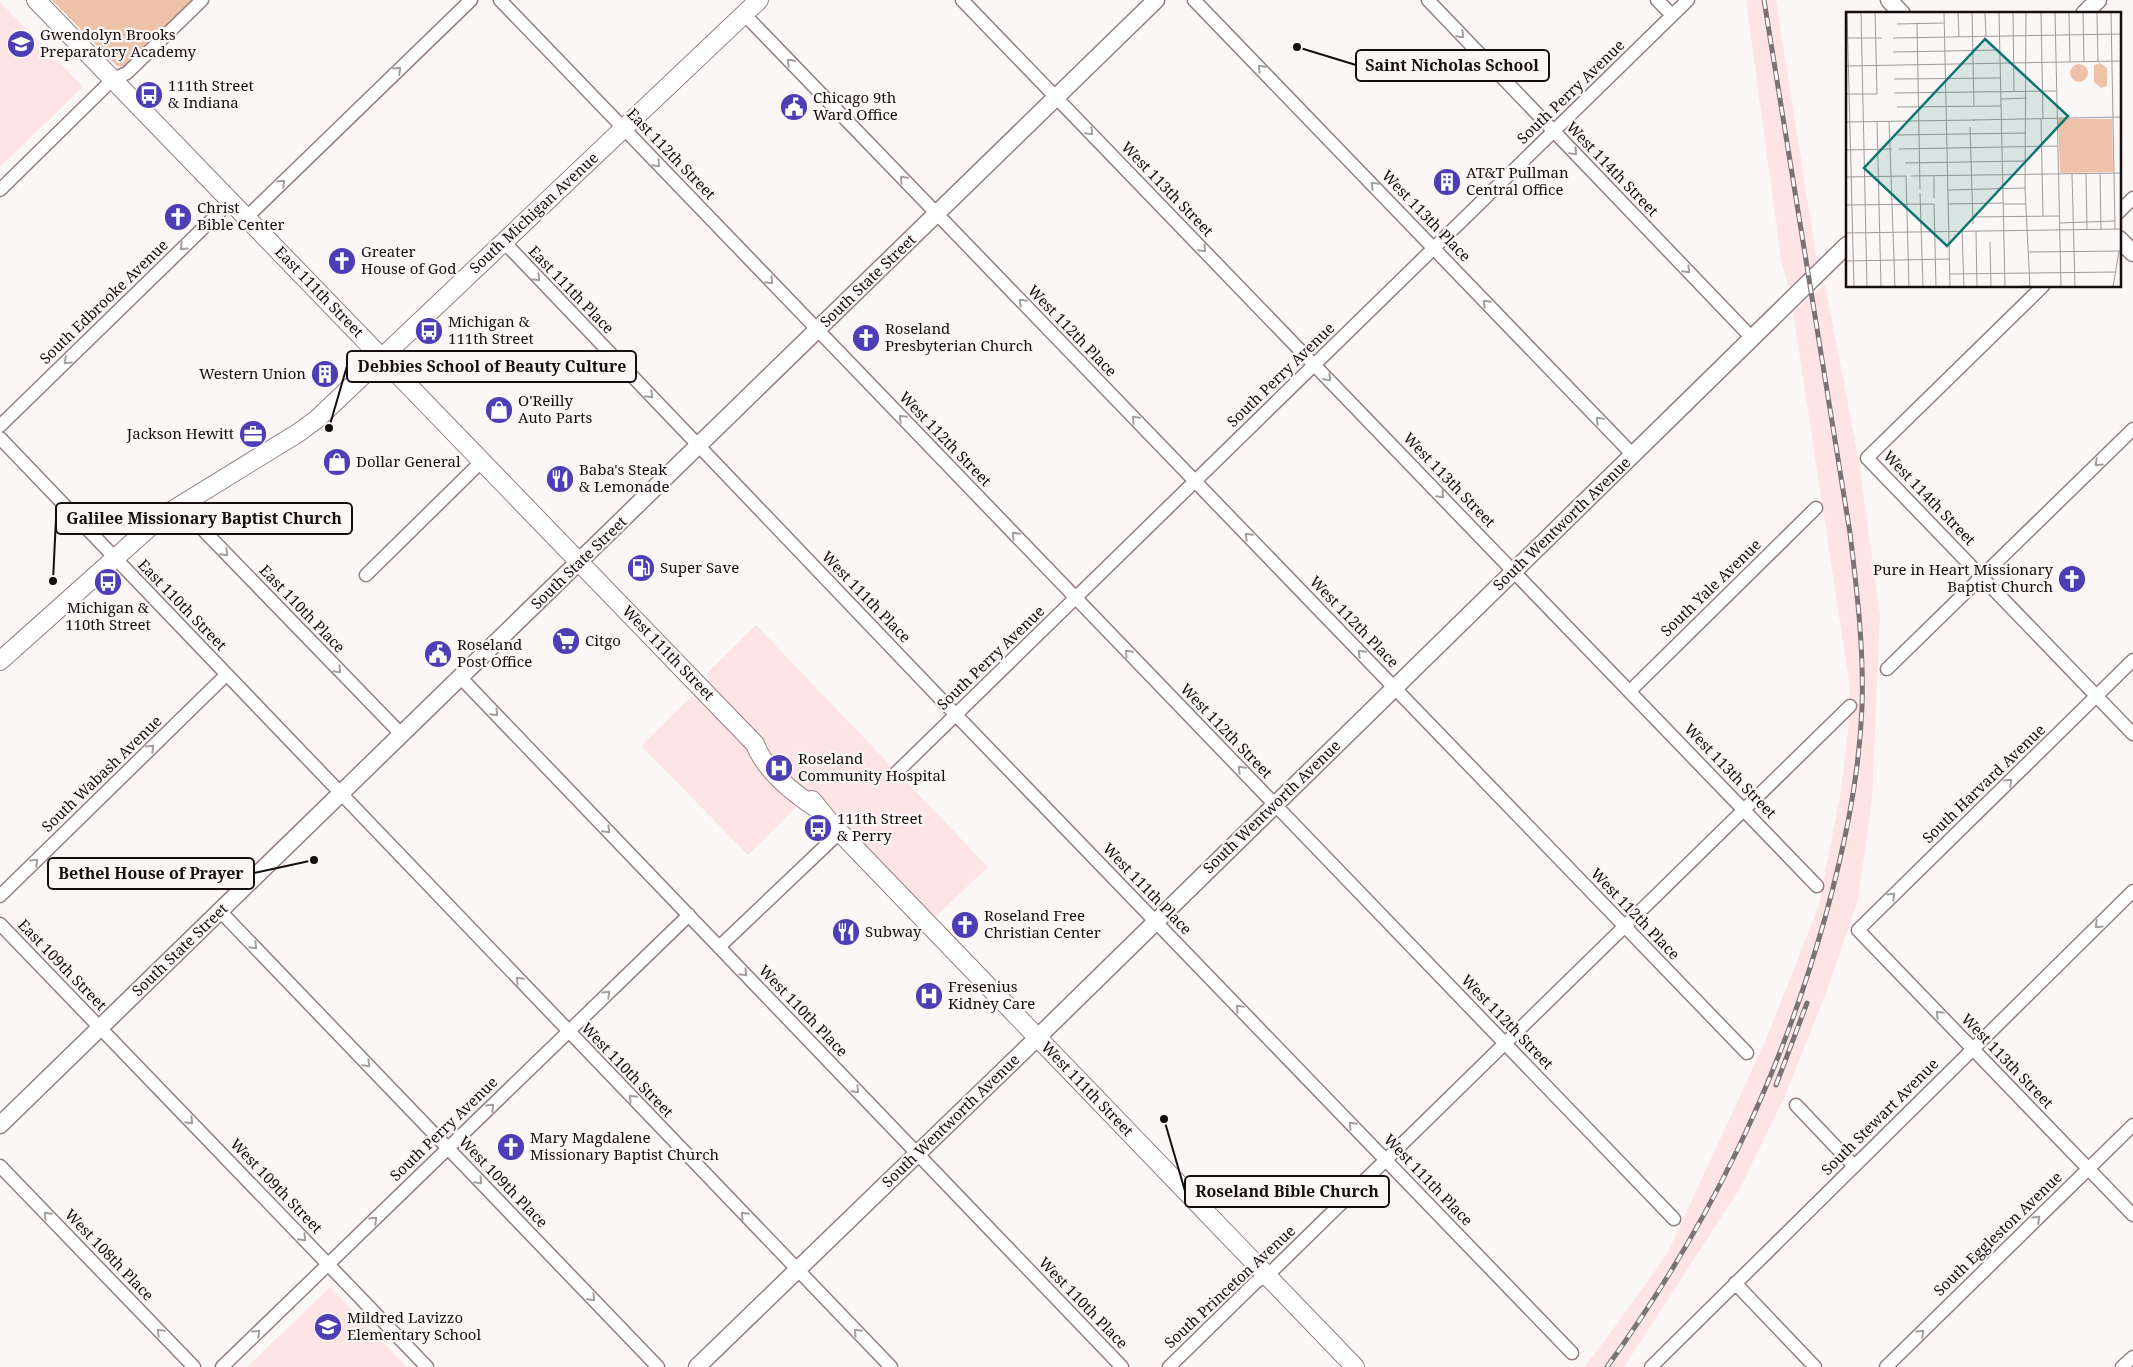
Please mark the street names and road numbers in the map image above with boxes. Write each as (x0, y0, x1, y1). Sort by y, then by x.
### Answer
street label: South Perry Avenue (1512, 35, 1628, 148)
street label: East 112th Street (623, 103, 720, 203)
street label: West 114th Street (1562, 117, 1663, 220)
street label: West 113th Street (1117, 137, 1218, 240)
street label: South Michigan Avenue (465, 147, 602, 277)
street label: West 113th Place (1378, 165, 1476, 265)
street label: South State Street (815, 229, 920, 331)
street label: South Edbrooke Avenue (35, 235, 172, 368)
street label: East 111th Street (271, 241, 368, 341)
street label: East 111th Place (525, 241, 619, 338)
street label: West 112th Place (1024, 280, 1122, 380)
street label: South Perry Avenue (1222, 318, 1338, 431)
street label: West 112th Street (895, 387, 996, 490)
street label: West 113th Street (1399, 428, 1500, 531)
street label: West 114th Street (1879, 446, 1980, 549)
street label: South Wentworth Avenue (1488, 452, 1634, 594)
street label: South State Street (526, 511, 631, 613)
street label: South Yale Avenue (1656, 534, 1765, 640)
street label: West 111th Place (818, 546, 916, 646)
street label: East 110th Street (134, 554, 231, 654)
street label: East 110th Place (256, 560, 350, 657)
street label: West 112th Place (1306, 571, 1404, 671)
street label: West 111th Street (618, 601, 719, 704)
street label: South Perry Avenue (932, 601, 1048, 714)
street label: West 112th Street (1176, 679, 1277, 782)
street label: South Wabash Avenue (37, 711, 166, 836)
street label: West 113th Street (1680, 719, 1781, 822)
street label: South Harvard Avenue (1918, 719, 2049, 847)
street label: South Wentworth Avenue (1198, 735, 1344, 877)
street label: West 111th Place (1099, 838, 1197, 938)
street label: West 112th Place (1587, 863, 1685, 963)
street label: South State Street (127, 898, 232, 1000)
street label: East 109th Street (14, 914, 111, 1014)
street label: West 110th Place (755, 960, 853, 1060)
street label: West 112th Street (1457, 970, 1558, 1073)
street label: West 113th Street (1957, 1009, 2058, 1112)
street label: West 110th Street (577, 1018, 678, 1121)
street label: West 111th Street (1037, 1037, 1138, 1140)
street label: South Wentworth Avenue (877, 1049, 1023, 1191)
street label: South Stewart Avenue (1816, 1053, 1942, 1179)
street label: South Perry Avenue (385, 1072, 501, 1185)
street label: West 111th Place (1380, 1129, 1478, 1229)
street label: West 109th Place (455, 1131, 553, 1231)
street label: West 109th Street (226, 1134, 327, 1237)
street label: South Eggleston Avenue (1929, 1167, 2066, 1300)
street label: West 108th Place (61, 1204, 159, 1304)
street label: South Princeton Avenue (1160, 1220, 1299, 1352)
street label: West 110th Place (1035, 1252, 1133, 1352)

